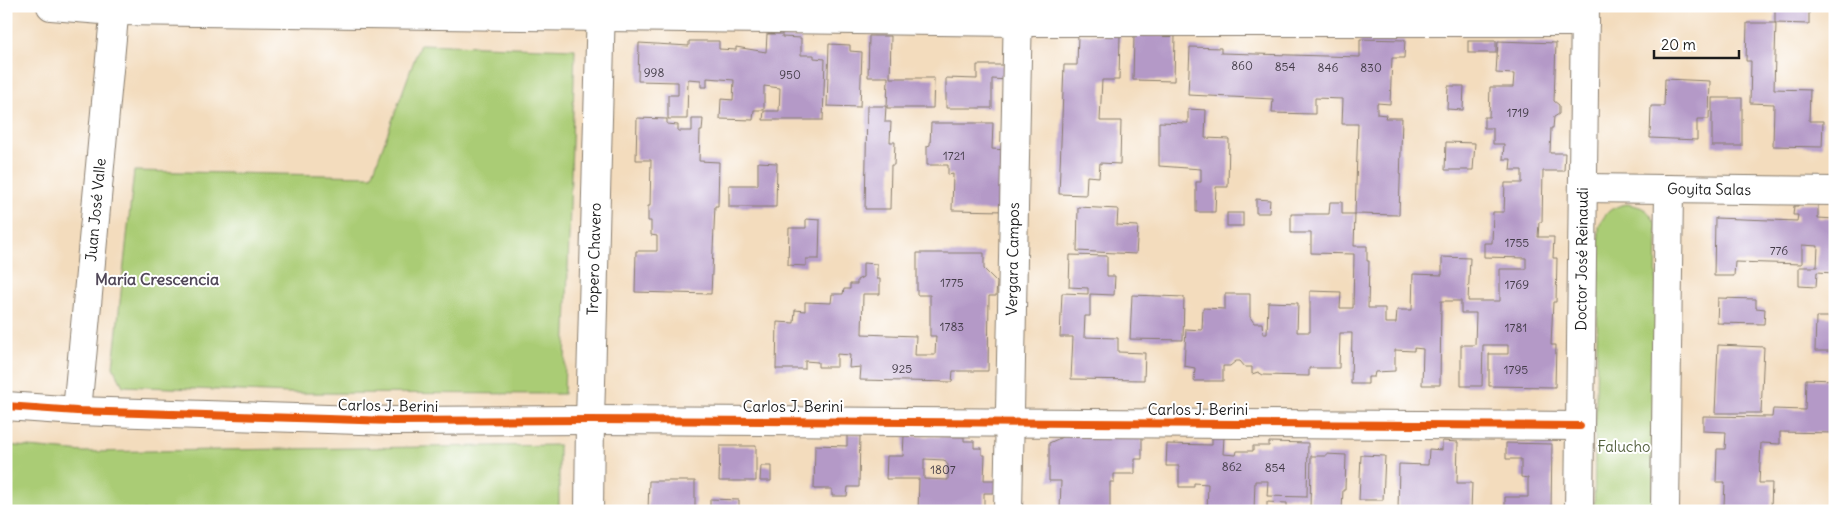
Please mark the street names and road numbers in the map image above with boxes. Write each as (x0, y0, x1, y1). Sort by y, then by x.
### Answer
street label: Juan José Valle (81, 157, 110, 262)
street label: Goyita Salas (1667, 179, 1751, 199)
street label: Doctor José Reinaudi (1571, 187, 1592, 331)
street label: Tropero Chavero (583, 202, 605, 316)
street label: Vergara Campos (1002, 202, 1023, 316)
street label: Carlos J. Berini (338, 395, 438, 416)
street label: Carlos J. Berini (743, 397, 843, 416)
street label: Carlos J. Berini (1148, 400, 1248, 419)

